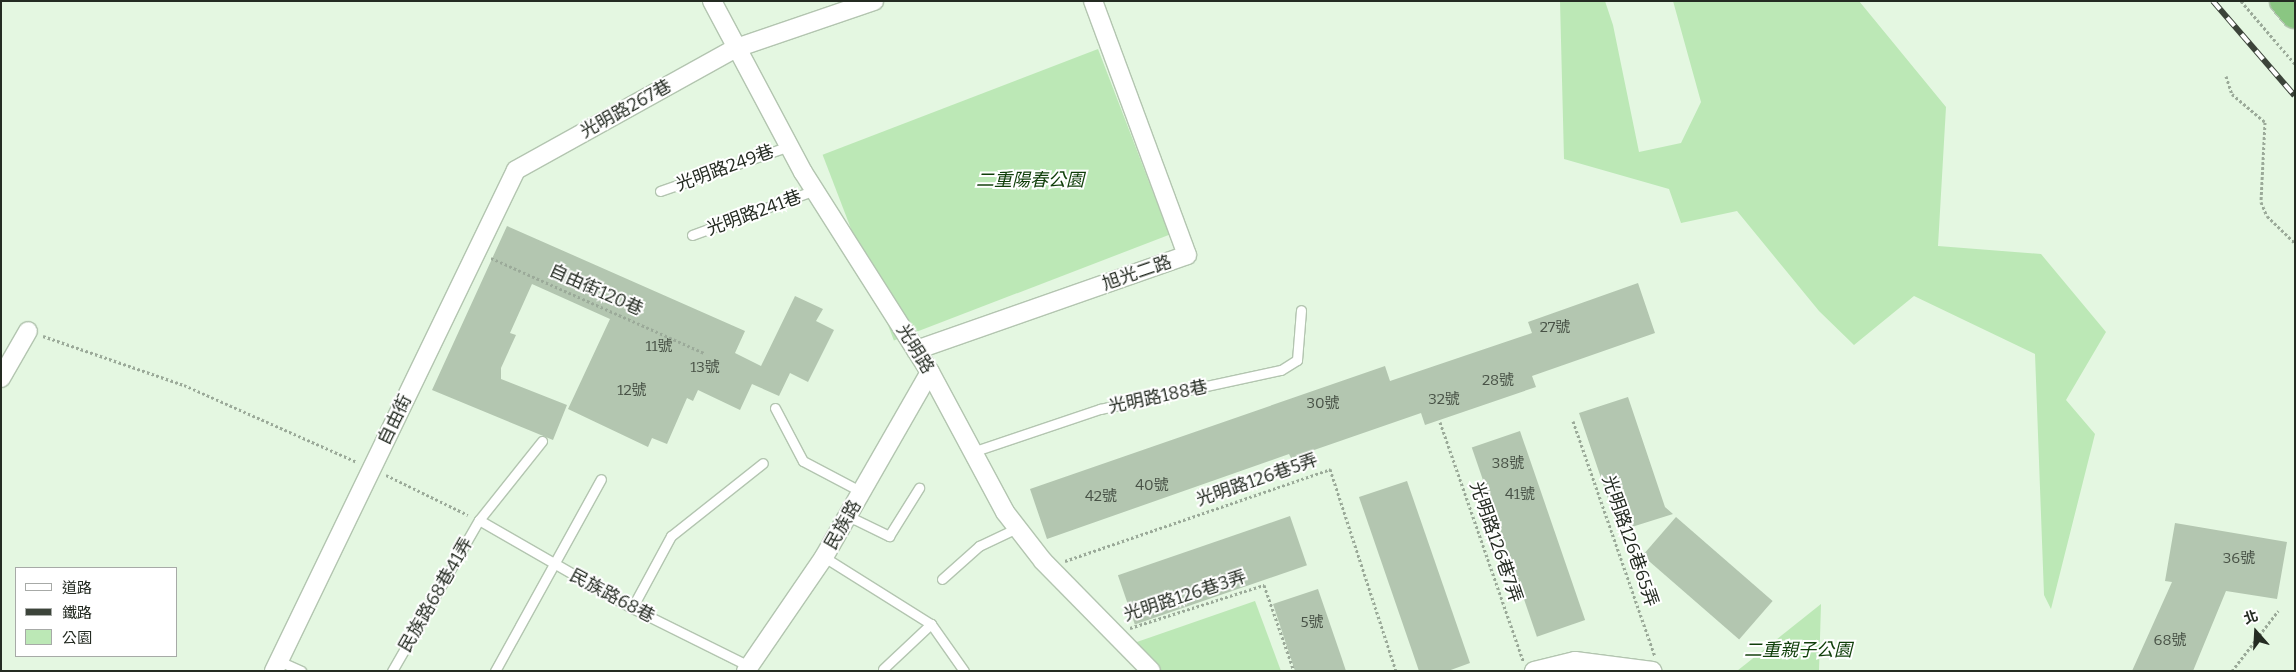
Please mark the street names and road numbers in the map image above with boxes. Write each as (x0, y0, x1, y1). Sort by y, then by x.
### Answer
street label: 光明路267巷 (577, 75, 675, 143)
street label: 光明路249巷 (673, 140, 777, 196)
street label: 光明路241巷 (704, 186, 804, 240)
street label: 旭光二路 (1099, 251, 1175, 295)
street label: 自由街120巷 (546, 260, 646, 320)
street label: 光明路 (892, 320, 938, 378)
street label: 光明路188巷 (1106, 376, 1210, 418)
street label: 自由街 (373, 391, 417, 449)
street label: 光明路126巷5弄 (1193, 449, 1321, 511)
street label: 光明路126巷65弄 (1597, 472, 1663, 610)
street label: 光明路126巷7弄 (1465, 479, 1527, 605)
street label: 民族路 (820, 496, 866, 554)
street label: 民族路68巷41弄 (394, 534, 478, 656)
street label: 民族路68巷 (566, 565, 658, 627)
street label: 光明路126巷3弄 (1121, 566, 1249, 626)

